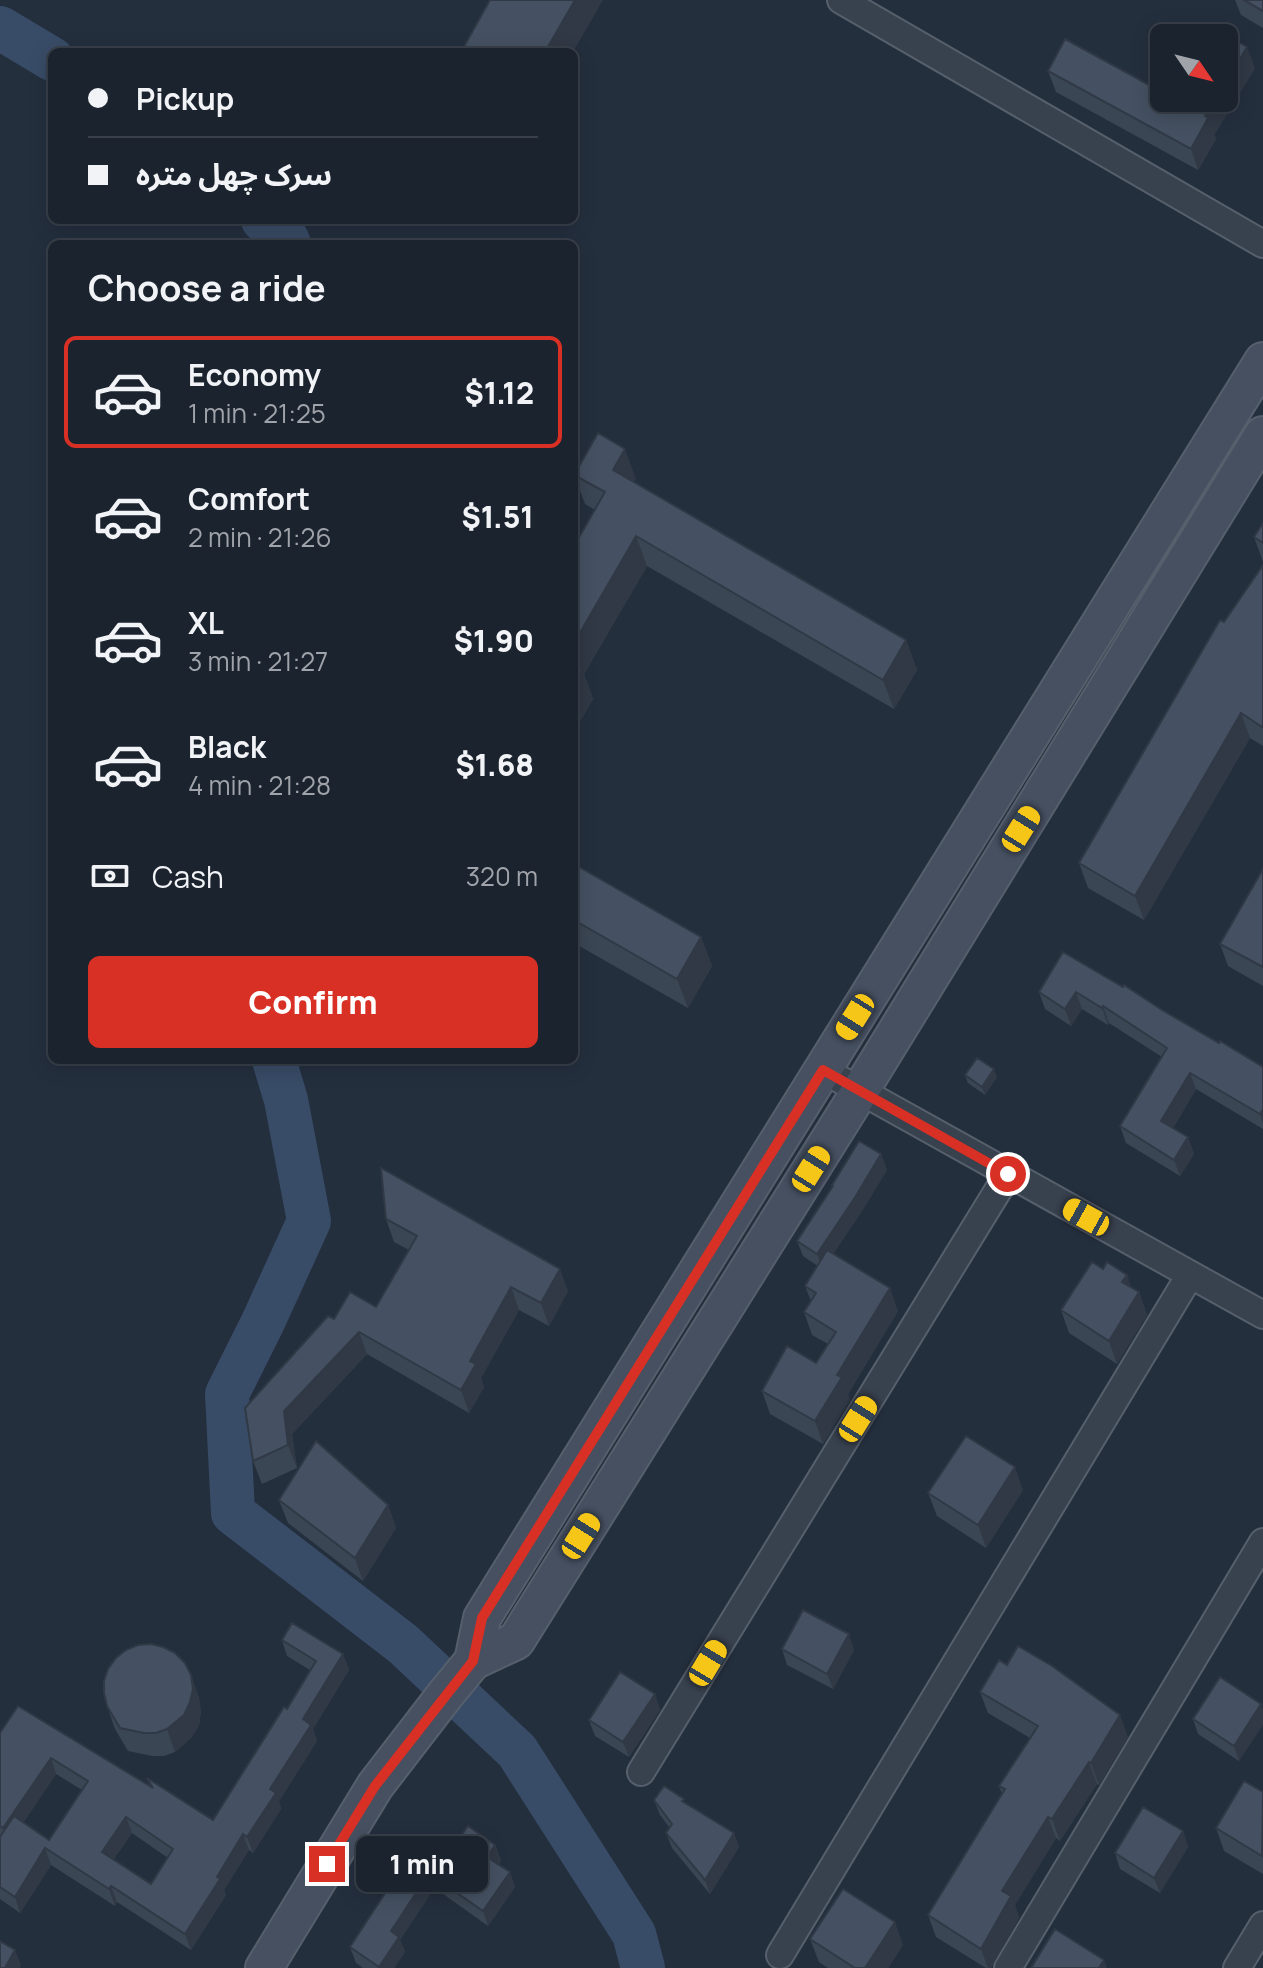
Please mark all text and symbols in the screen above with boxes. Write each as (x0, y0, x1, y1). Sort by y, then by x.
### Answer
north arrow (1150, 24, 1238, 112)
map controls (1150, 24, 1238, 112)
text: Pickup (136, 78, 234, 119)
text: سرک چهل متره (136, 153, 332, 194)
text: Choose a ride (88, 263, 326, 312)
text: Economy (188, 354, 321, 395)
icon: car (92, 356, 164, 428)
text: $1.12 (465, 372, 534, 413)
text: 1 min · 21:25 (188, 395, 326, 431)
text: Comfort (188, 478, 310, 519)
icon: car (92, 480, 164, 552)
text: $1.51 (461, 496, 534, 537)
text: 2 min · 21:26 (188, 519, 332, 555)
text: XL (188, 602, 224, 643)
icon: car (92, 604, 164, 676)
text: $1.90 (454, 620, 534, 661)
text: 3 min · 21:27 (188, 643, 328, 679)
text: Black (188, 726, 266, 767)
icon: car (92, 728, 164, 800)
text: $1.68 (455, 744, 534, 785)
text: 4 min · 21:28 (188, 767, 331, 803)
car (998, 802, 1044, 856)
icon: cash (88, 854, 132, 898)
text: Cash (152, 856, 224, 897)
text: 320 m (466, 858, 538, 894)
button: Confirm (88, 956, 538, 1048)
car (832, 990, 878, 1044)
car (788, 1142, 834, 1196)
route start (990, 1156, 1026, 1192)
car (1059, 1195, 1113, 1239)
car (835, 1392, 881, 1446)
car (558, 1509, 604, 1563)
car (685, 1636, 731, 1690)
callout: 1 min (355, 1836, 487, 1892)
route end (309, 1846, 345, 1882)
text: 1 min (389, 1846, 455, 1882)

